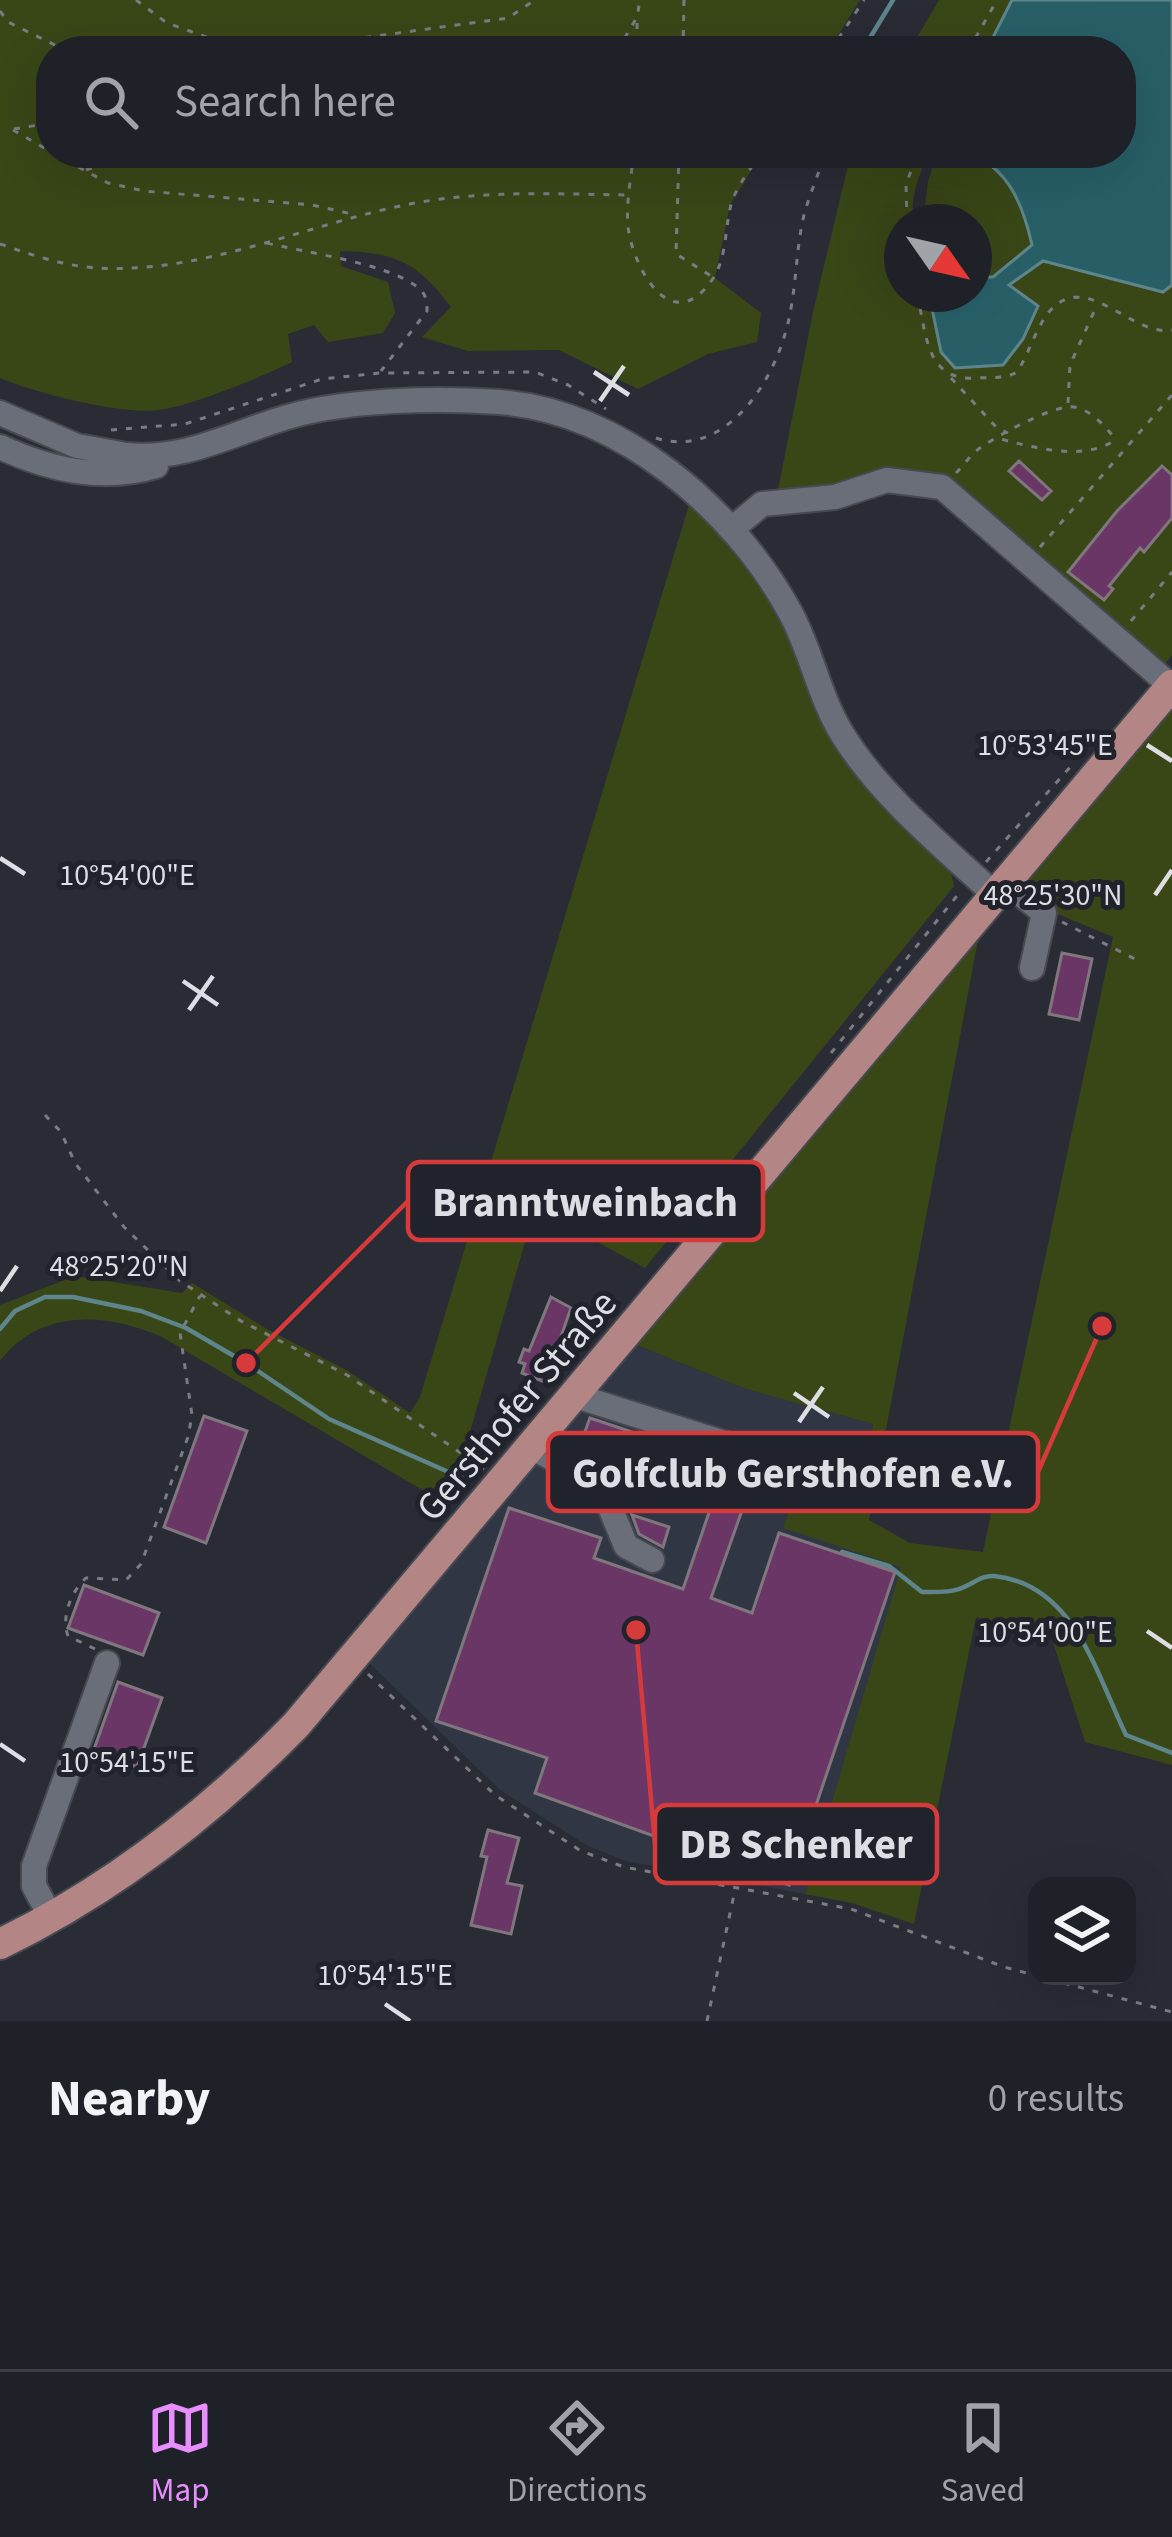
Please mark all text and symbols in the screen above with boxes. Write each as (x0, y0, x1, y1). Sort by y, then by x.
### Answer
search box (36, 36, 1136, 168)
icon: search (78, 69, 144, 135)
text: Search here (174, 70, 396, 134)
north arrow (884, 204, 992, 312)
text: 10°53'45"E (977, 724, 1113, 767)
text: 10°54'00"E (59, 854, 195, 897)
text: 48°25'30"N (983, 874, 1123, 917)
callout: Branntweinbach (408, 1162, 763, 1240)
text: Branntweinbach (432, 1173, 738, 1233)
text: 48°25'20"N (49, 1245, 189, 1288)
street label: Gersthofer Straße (403, 1278, 631, 1534)
callout: Golfclub Gersthofen e.V. (548, 1433, 1038, 1511)
text: Golfclub Gersthofen e.V. (572, 1444, 1014, 1504)
text: 10°54'00"E (977, 1611, 1113, 1654)
text: 10°54'15"E (59, 1741, 195, 1784)
callout: DB Schenker (655, 1805, 937, 1883)
text: DB Schenker (679, 1815, 913, 1875)
map controls (1028, 1877, 1136, 1985)
button: layers (1028, 1877, 1136, 1985)
text: 10°54'15"E (317, 1954, 453, 1997)
text: Nearby (48, 2063, 210, 2135)
text: 0 results (988, 2071, 1124, 2127)
tab: Map (147, 2395, 213, 2514)
tab: Directions (507, 2395, 647, 2514)
tab: Saved (941, 2395, 1025, 2514)

